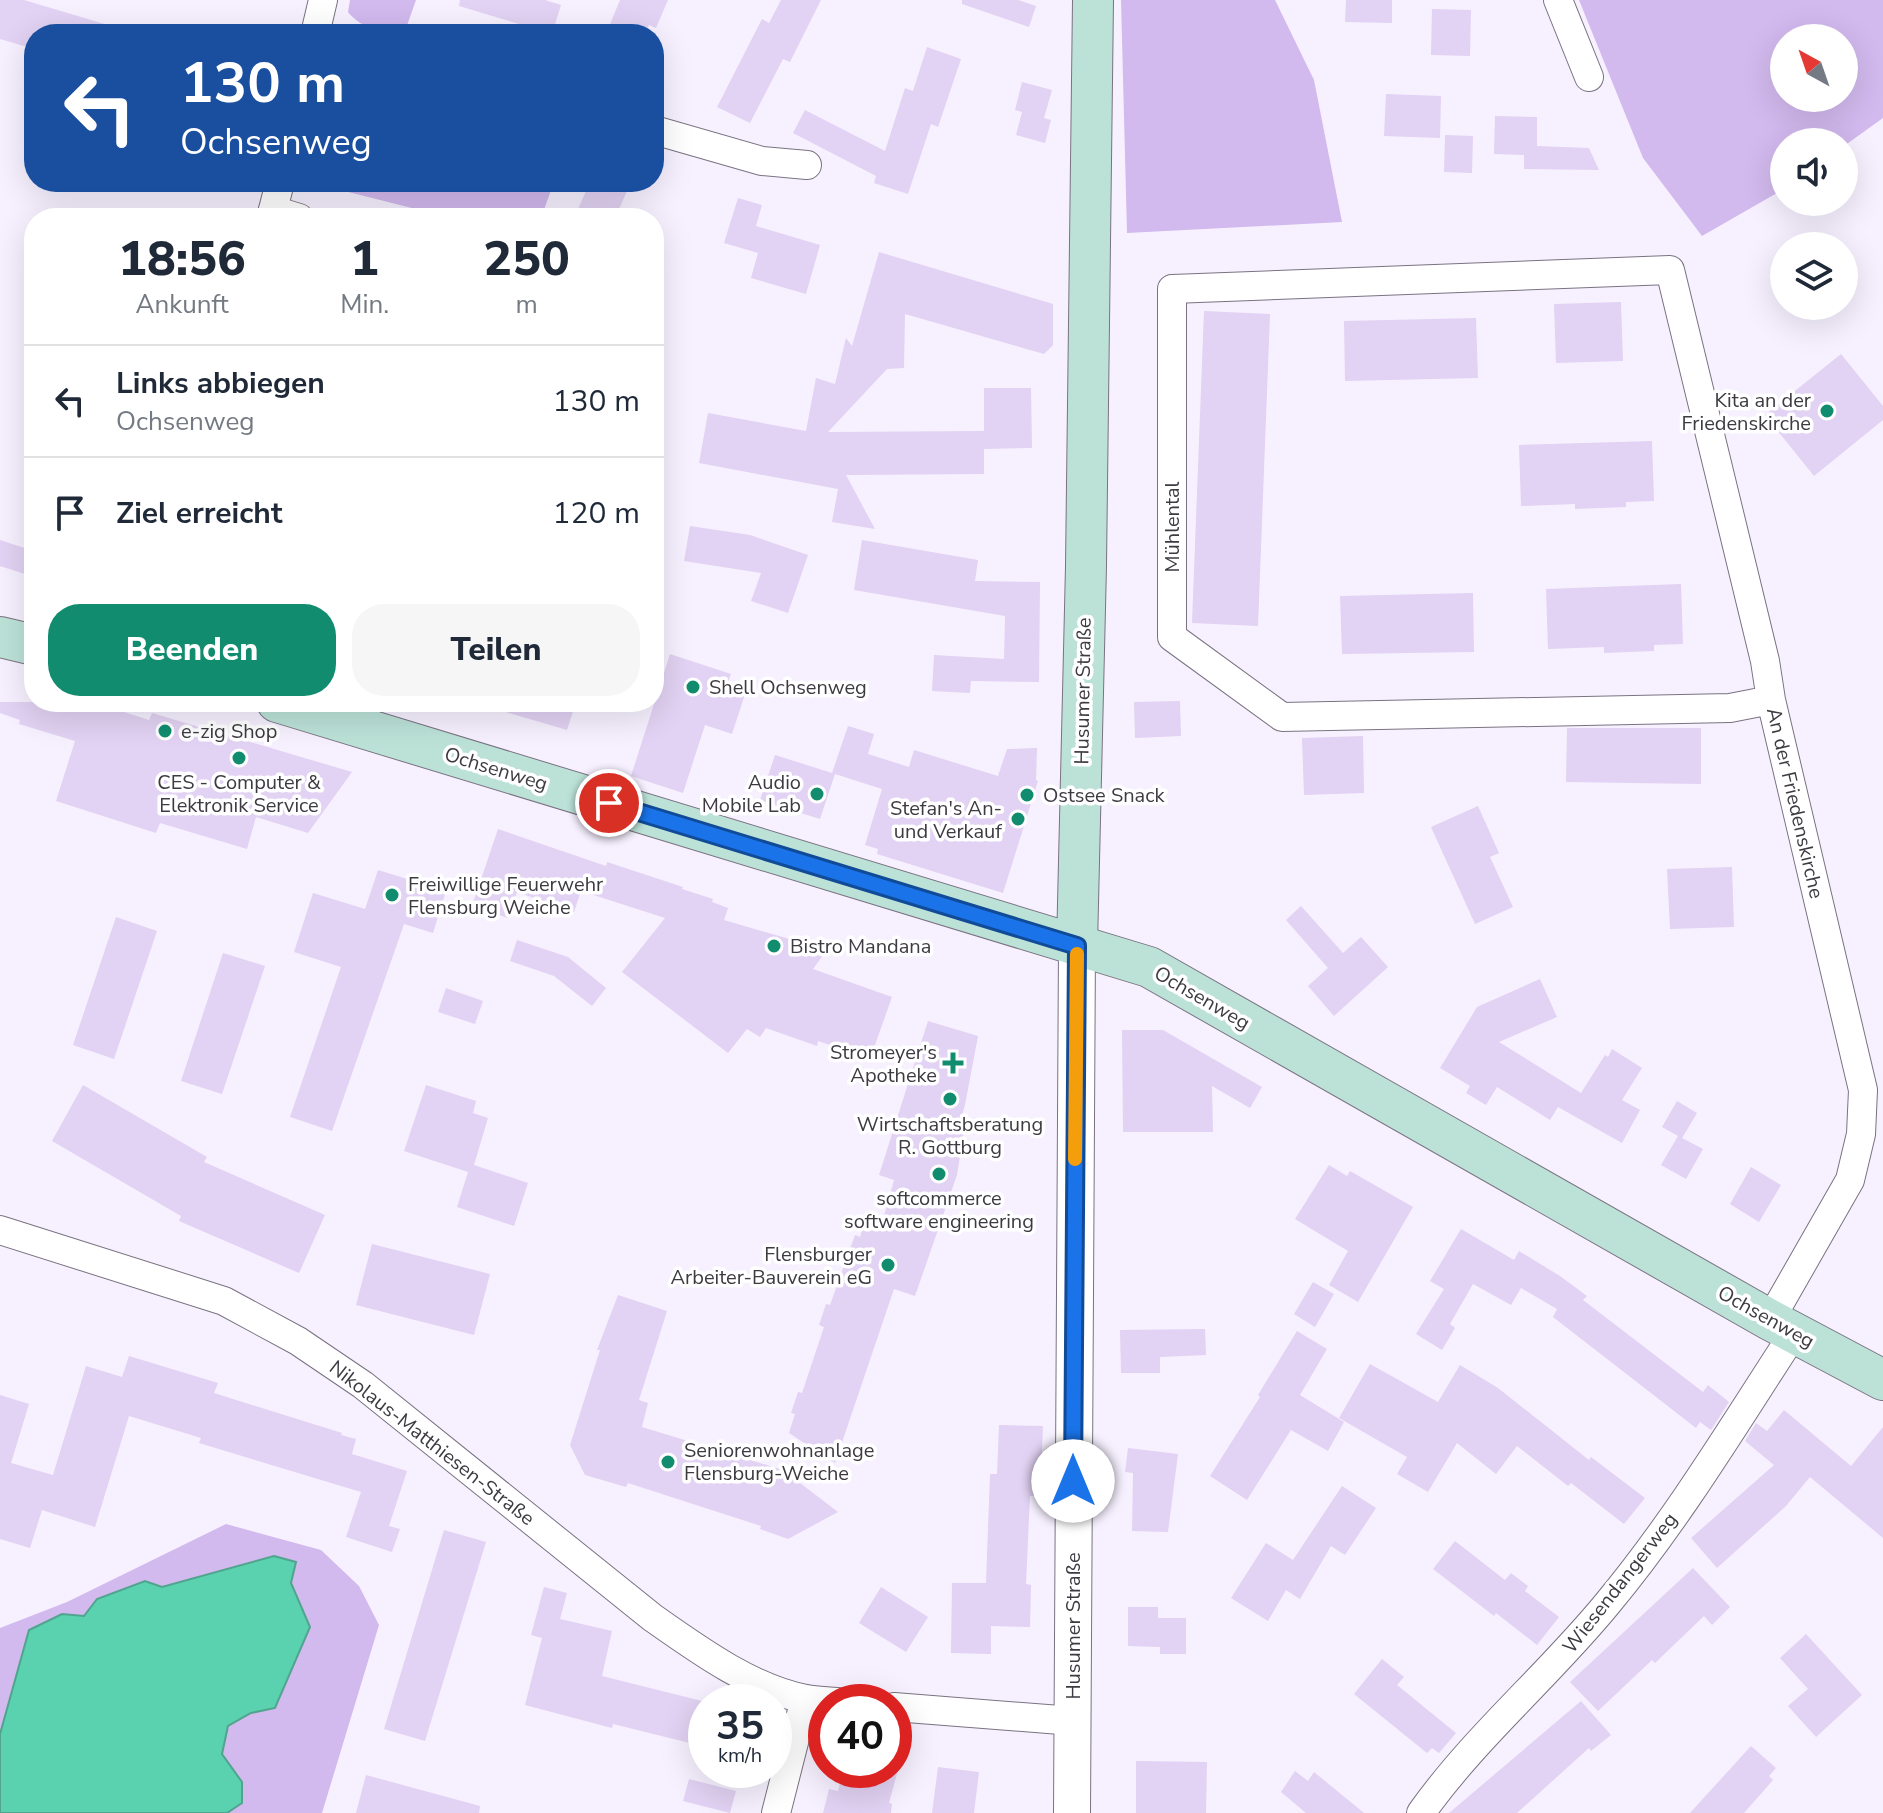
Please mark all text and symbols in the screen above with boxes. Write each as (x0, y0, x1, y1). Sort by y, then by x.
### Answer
north arrow (1770, 24, 1858, 112)
map controls (1770, 24, 1858, 320)
text: 130 m (180, 45, 345, 122)
icon: left (48, 56, 152, 160)
text: Ochsenweg (180, 118, 372, 167)
button: sound (1770, 128, 1858, 216)
text: 18:56 (118, 226, 246, 292)
text: 1 (350, 226, 379, 292)
text: 250 (483, 226, 570, 292)
button: layers (1770, 232, 1858, 320)
text: Ankunft (135, 287, 229, 322)
text: Min. (340, 287, 389, 322)
text: m (515, 287, 538, 322)
text: Links abbiegen (116, 363, 325, 404)
icon: left (48, 379, 92, 423)
text: 130 m (553, 381, 640, 422)
place label: Kita an der Friedenskirche (1682, 387, 1811, 437)
marker: Kita an der Friedenskirche (1818, 402, 1836, 420)
text: Ochsenweg (116, 404, 254, 439)
street label: Mühlental (1159, 481, 1186, 573)
icon: arrive (48, 491, 92, 535)
text: Ziel erreicht (116, 493, 282, 534)
text: 120 m (553, 493, 640, 534)
button: Beenden (48, 604, 336, 696)
button: Teilen (352, 604, 640, 696)
street label: Husumer Straße (1068, 617, 1098, 765)
place label: Shell Ochsenweg (709, 674, 867, 701)
marker: Shell Ochsenweg (684, 678, 702, 696)
street label: An der Friedenskirche (1760, 705, 1830, 901)
place label: e-zig Shop (181, 718, 277, 745)
marker: e-zig Shop (156, 722, 174, 740)
street label: Ochsenweg (441, 741, 551, 797)
marker: CES - Computer & Elektronik Service (230, 749, 248, 767)
place label: CES - Computer & Elektronik Service (157, 769, 321, 819)
pin (575, 769, 643, 837)
place label: Audio Mobile Lab (702, 769, 801, 819)
icon: arrive (587, 781, 631, 825)
place label: Ostsee Snack (1043, 782, 1165, 809)
marker: Audio Mobile Lab (808, 785, 826, 803)
marker: Ostsee Snack (1018, 786, 1036, 804)
place label: Stefan's An- und Verkauf (890, 795, 1002, 845)
marker: Stefan's An- und Verkauf (1009, 810, 1027, 828)
place label: Freiwillige Feuerwehr Flensburg Weiche (408, 871, 603, 921)
marker: Freiwillige Feuerwehr Flensburg Weiche (383, 886, 401, 904)
place label: Bistro Mandana (790, 933, 931, 960)
marker: Bistro Mandana (765, 937, 783, 955)
street label: Ochsenweg (1149, 960, 1255, 1036)
place label: Stromeyer's Apotheke (830, 1039, 937, 1089)
marker: Stromeyer's Apotheke (944, 1054, 962, 1072)
marker: Wirtschaftsberatung R. Gottburg (941, 1090, 959, 1108)
place label: Wirtschaftsberatung R. Gottburg (857, 1111, 1043, 1161)
marker: softcommerce software engineering (930, 1165, 948, 1183)
place label: softcommerce software engineering (844, 1185, 1034, 1235)
place label: Flensburger Arbeiter-Bauverein eG (670, 1241, 872, 1291)
marker: Flensburger Arbeiter-Bauverein eG (879, 1256, 897, 1274)
street label: Ochsenweg (1713, 1279, 1819, 1355)
street label: Nikolaus-Matthiesen-Straße (324, 1354, 540, 1532)
place label: Seniorenwohnanlage Flensburg-Weiche (684, 1437, 874, 1487)
position arrow (1031, 1439, 1115, 1523)
marker: Seniorenwohnanlage Flensburg-Weiche (659, 1453, 677, 1471)
street label: Wiesendangerweg (1557, 1507, 1683, 1659)
street label: Husumer Straße (1060, 1552, 1087, 1700)
speed limit sign: 40 (808, 1684, 912, 1788)
text: 35 (716, 1699, 764, 1753)
text: km/h (718, 1742, 762, 1769)

